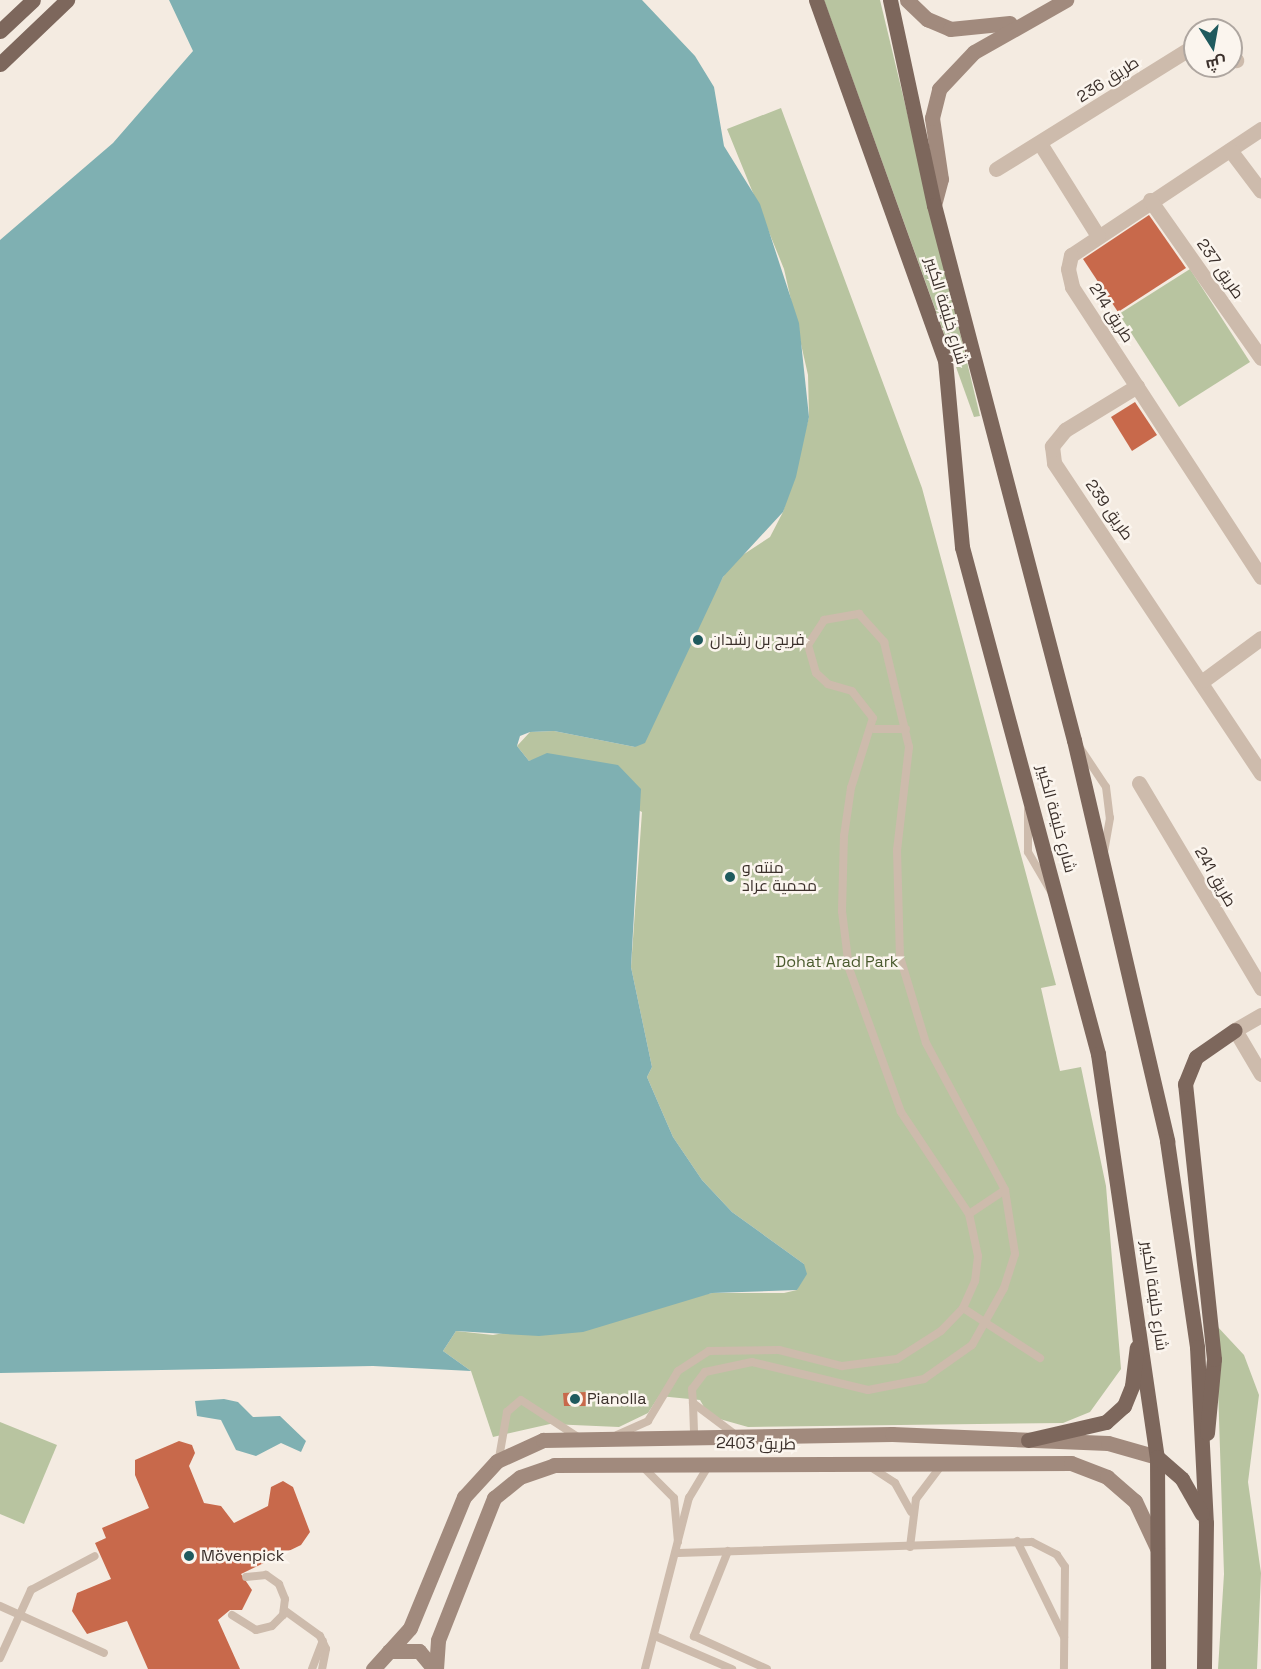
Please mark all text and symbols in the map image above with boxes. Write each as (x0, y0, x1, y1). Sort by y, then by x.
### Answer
north arrow (1183, 18, 1243, 78)
text: ش (1204, 52, 1228, 76)
street label: طريق 236 (1074, 53, 1142, 107)
street label: طريق 237 (1192, 235, 1248, 303)
street label: شارع خليفة الكبير (921, 255, 971, 367)
street label: طريق 214 (1085, 280, 1137, 346)
street label: طريق 239 (1081, 476, 1137, 544)
place label: فريج بن رشدان (710, 630, 805, 650)
marker: فريج بن رشدان (691, 633, 705, 647)
street label: شارع خليفة الكبير (1032, 763, 1080, 875)
street label: طريق 241 (1190, 844, 1240, 910)
place label: منته و محمية عراد (742, 858, 817, 896)
marker: منته و محمية عراد (723, 870, 737, 884)
park label: Dohat Arad Park (776, 952, 898, 972)
street label: شارع خليفة الكبير (1137, 1240, 1171, 1352)
place label: Pianolla (587, 1389, 646, 1409)
marker: Pianolla (568, 1392, 582, 1406)
street label: طريق 2403 (716, 1434, 796, 1454)
place label: Mövenpick (201, 1546, 284, 1566)
marker: Mövenpick (182, 1549, 196, 1563)

